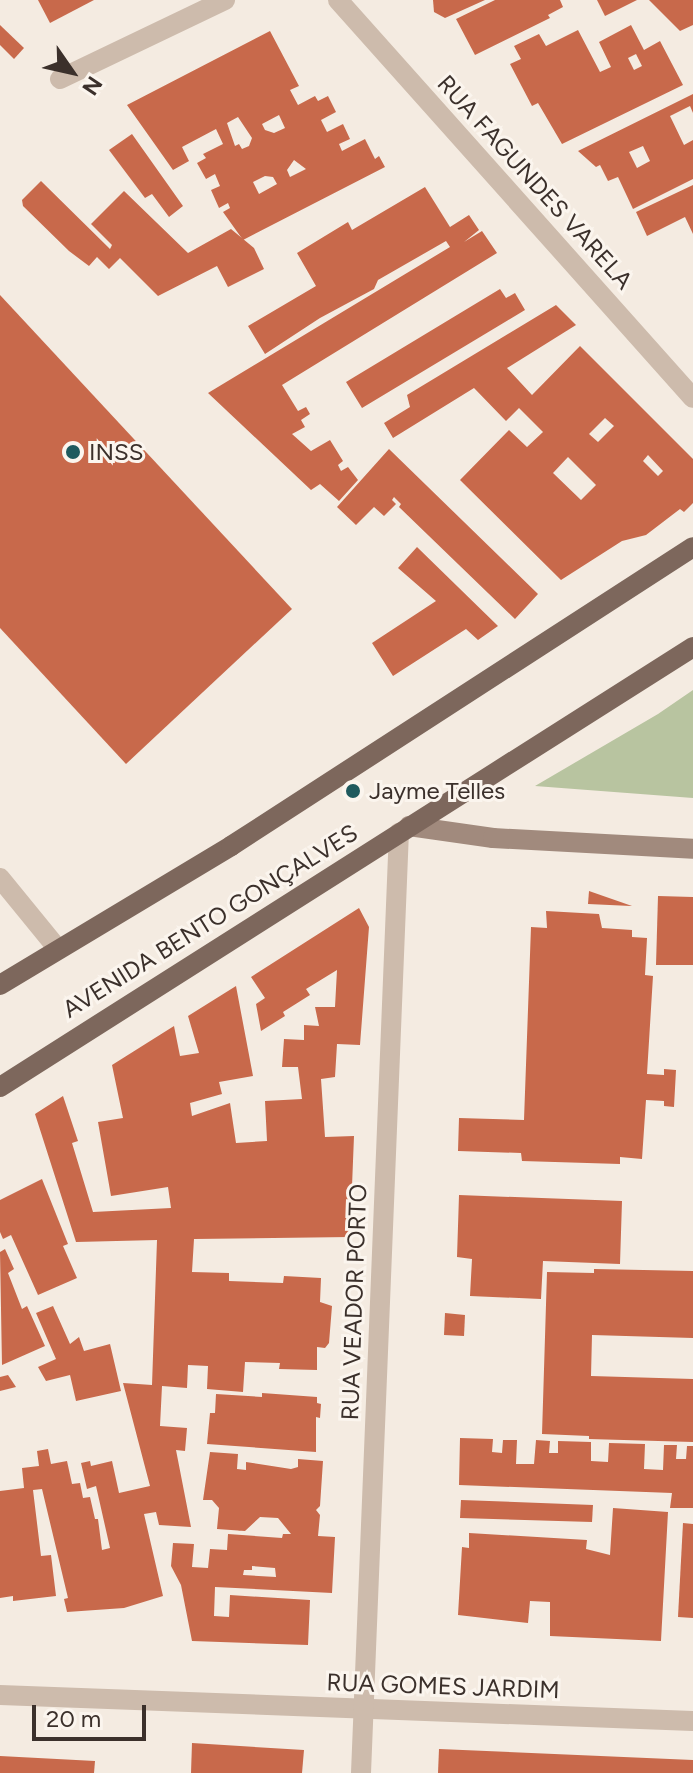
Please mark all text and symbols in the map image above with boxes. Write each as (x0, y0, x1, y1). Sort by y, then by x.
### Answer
north arrow (32, 32, 112, 112)
street label: RUA FAGUNDES VARELA (431, 69, 639, 295)
text: N (76, 71, 108, 100)
place label: INSS (89, 438, 144, 466)
marker: INSS (64, 443, 82, 461)
place label: Jayme Telles (369, 777, 505, 805)
marker: Jayme Telles (344, 782, 362, 800)
street label: AVENIDA BENTO GONÇALVES (57, 818, 363, 1024)
street label: RUA VEADOR PORTO (335, 1183, 373, 1421)
street label: RUA GOMES JARDIM (326, 1668, 560, 1704)
scale bar (36, 1689, 150, 1739)
text: 20 m (46, 1704, 101, 1733)

